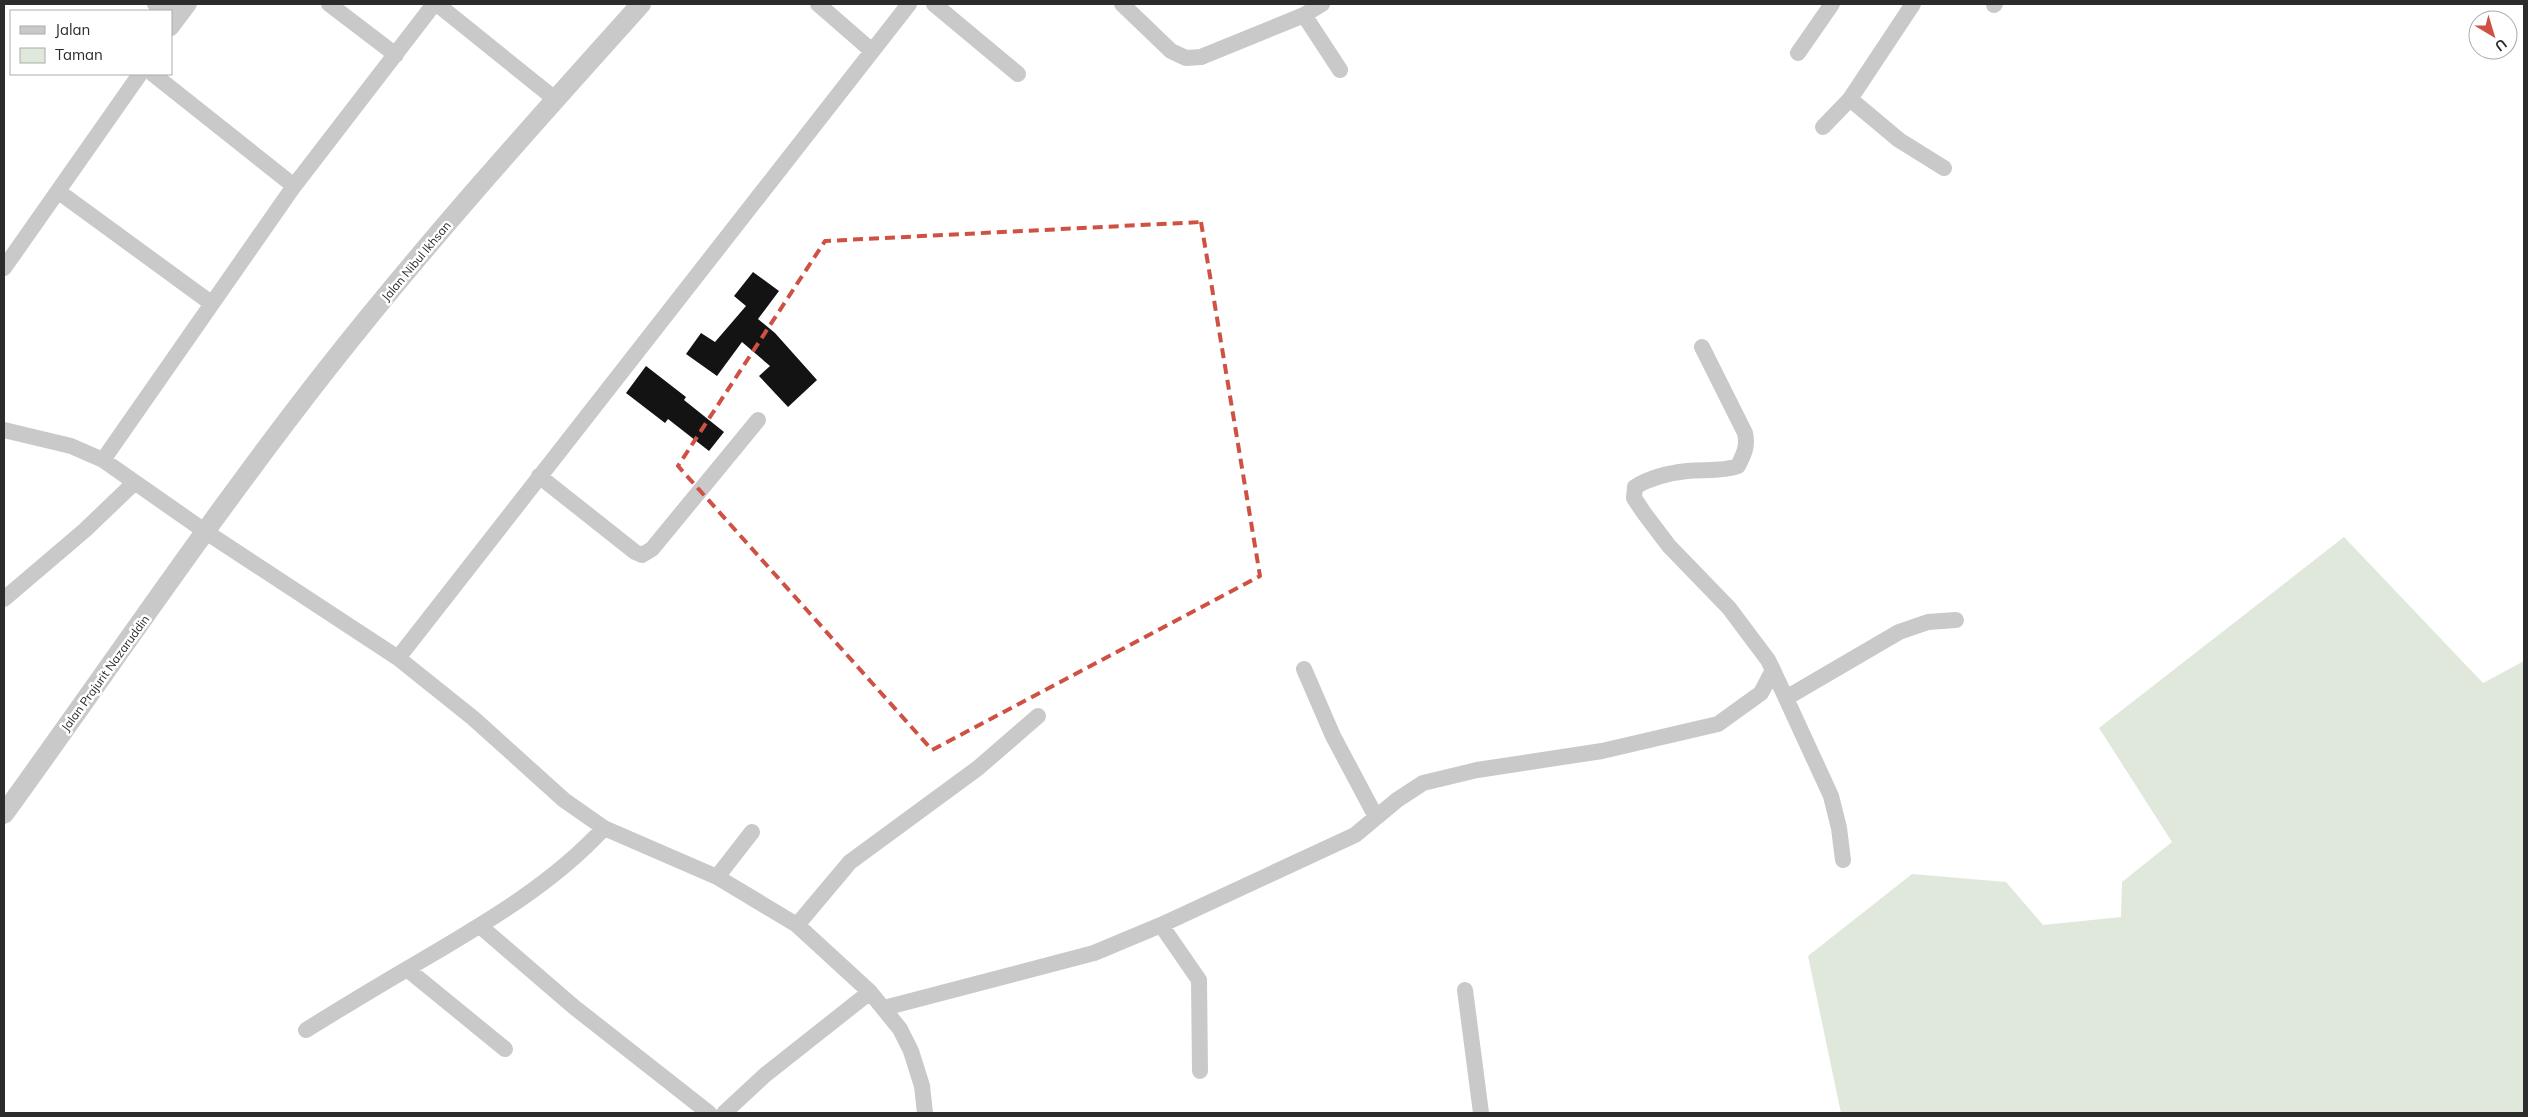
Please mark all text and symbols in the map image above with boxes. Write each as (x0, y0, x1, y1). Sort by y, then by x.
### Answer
legend (10, 10, 172, 75)
north arrow (2468, 10, 2518, 60)
text: Jalan (55, 20, 90, 39)
text: U (2491, 35, 2511, 56)
text: Taman (55, 45, 103, 64)
street label: Jalan Nibul Ikhsan (378, 218, 454, 304)
street label: Jalan Prajurit Nazaruddin (58, 612, 152, 734)

